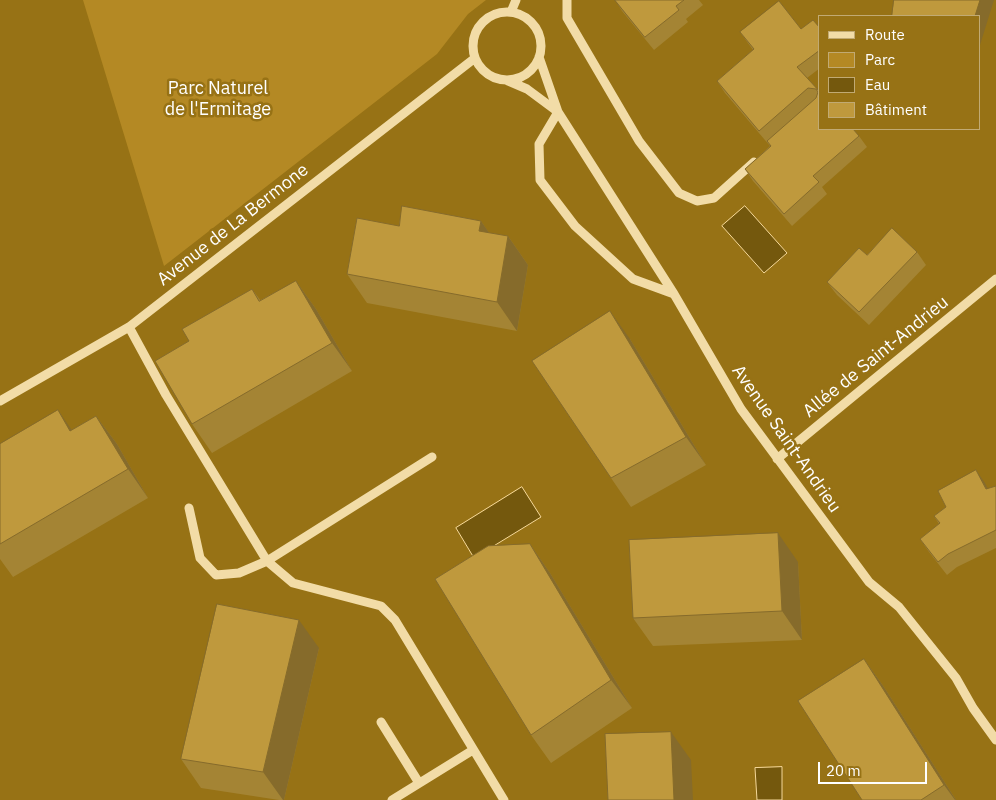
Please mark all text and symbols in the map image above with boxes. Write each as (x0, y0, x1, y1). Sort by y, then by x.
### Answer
legend (818, 15, 981, 130)
text: Route (865, 25, 905, 44)
text: Parc (865, 50, 895, 69)
text: Eau (865, 75, 890, 94)
park label: Parc Naturel de l'Ermitage (165, 78, 271, 120)
text: Bâtiment (865, 100, 927, 119)
street label: Avenue de La Bermone (153, 159, 313, 291)
street label: Allée de Saint-Andrieu (799, 292, 953, 422)
street label: Avenue Saint-Andrieu (727, 361, 845, 517)
scale bar (821, 752, 930, 784)
text: 20 m (826, 761, 861, 780)

